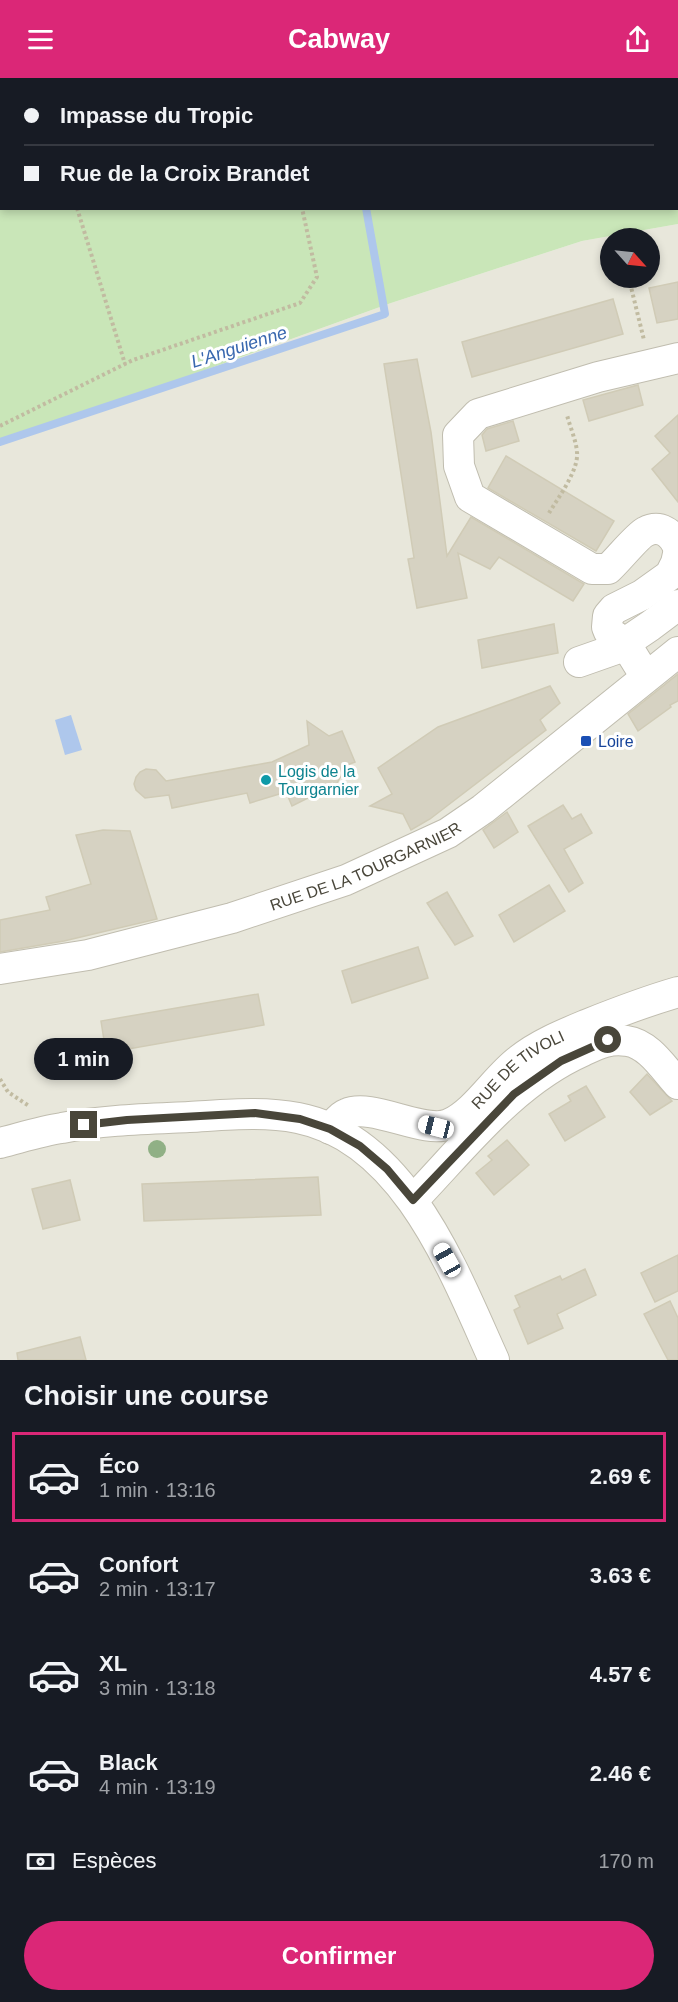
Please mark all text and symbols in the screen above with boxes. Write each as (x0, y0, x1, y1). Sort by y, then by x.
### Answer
icon: menu (24, 23, 57, 56)
icon: share (621, 23, 654, 56)
text: Cabway (288, 24, 390, 54)
text: Impasse du Tropic (60, 103, 253, 128)
text: Rue de la Croix Brandet (60, 161, 309, 186)
north arrow (600, 228, 660, 288)
map controls (600, 228, 660, 288)
water label: L'Anguienne (189, 322, 289, 372)
place label: Loire (598, 733, 634, 750)
marker: Loire (579, 734, 593, 748)
place label: Logis de la Tourgarnier (278, 763, 360, 798)
marker: Logis de la Tourgarnier (259, 773, 273, 787)
street label: RUE DE LA TOURGARNIER (268, 818, 464, 913)
route start (594, 1026, 621, 1053)
street label: RUE DE TIVOLI (468, 1027, 567, 1112)
callout: 1 min (34, 1038, 134, 1080)
text: 1 min (57, 1048, 110, 1070)
route end (70, 1111, 97, 1138)
car (416, 1114, 456, 1140)
car (430, 1240, 464, 1280)
text: Choisir une course (24, 1381, 269, 1411)
icon: car (27, 1450, 81, 1504)
text: Éco (99, 1453, 139, 1478)
text: 2.69 € (590, 1464, 651, 1489)
text: 1 min · 13:16 (99, 1479, 216, 1501)
icon: car (27, 1549, 81, 1603)
text: Confort (99, 1552, 178, 1577)
text: 3.63 € (590, 1563, 651, 1588)
text: 2 min · 13:17 (99, 1578, 216, 1600)
icon: car (27, 1648, 81, 1702)
text: XL (99, 1651, 127, 1676)
text: 4.57 € (590, 1662, 651, 1687)
text: 3 min · 13:18 (99, 1677, 216, 1699)
icon: car (27, 1747, 81, 1801)
text: Black (99, 1750, 158, 1775)
text: 2.46 € (590, 1761, 651, 1786)
text: 4 min · 13:19 (99, 1776, 216, 1798)
icon: cash (24, 1845, 57, 1878)
text: Espèces (72, 1848, 156, 1873)
text: 170 m (598, 1850, 654, 1872)
button: Confirmer (24, 1921, 654, 1990)

